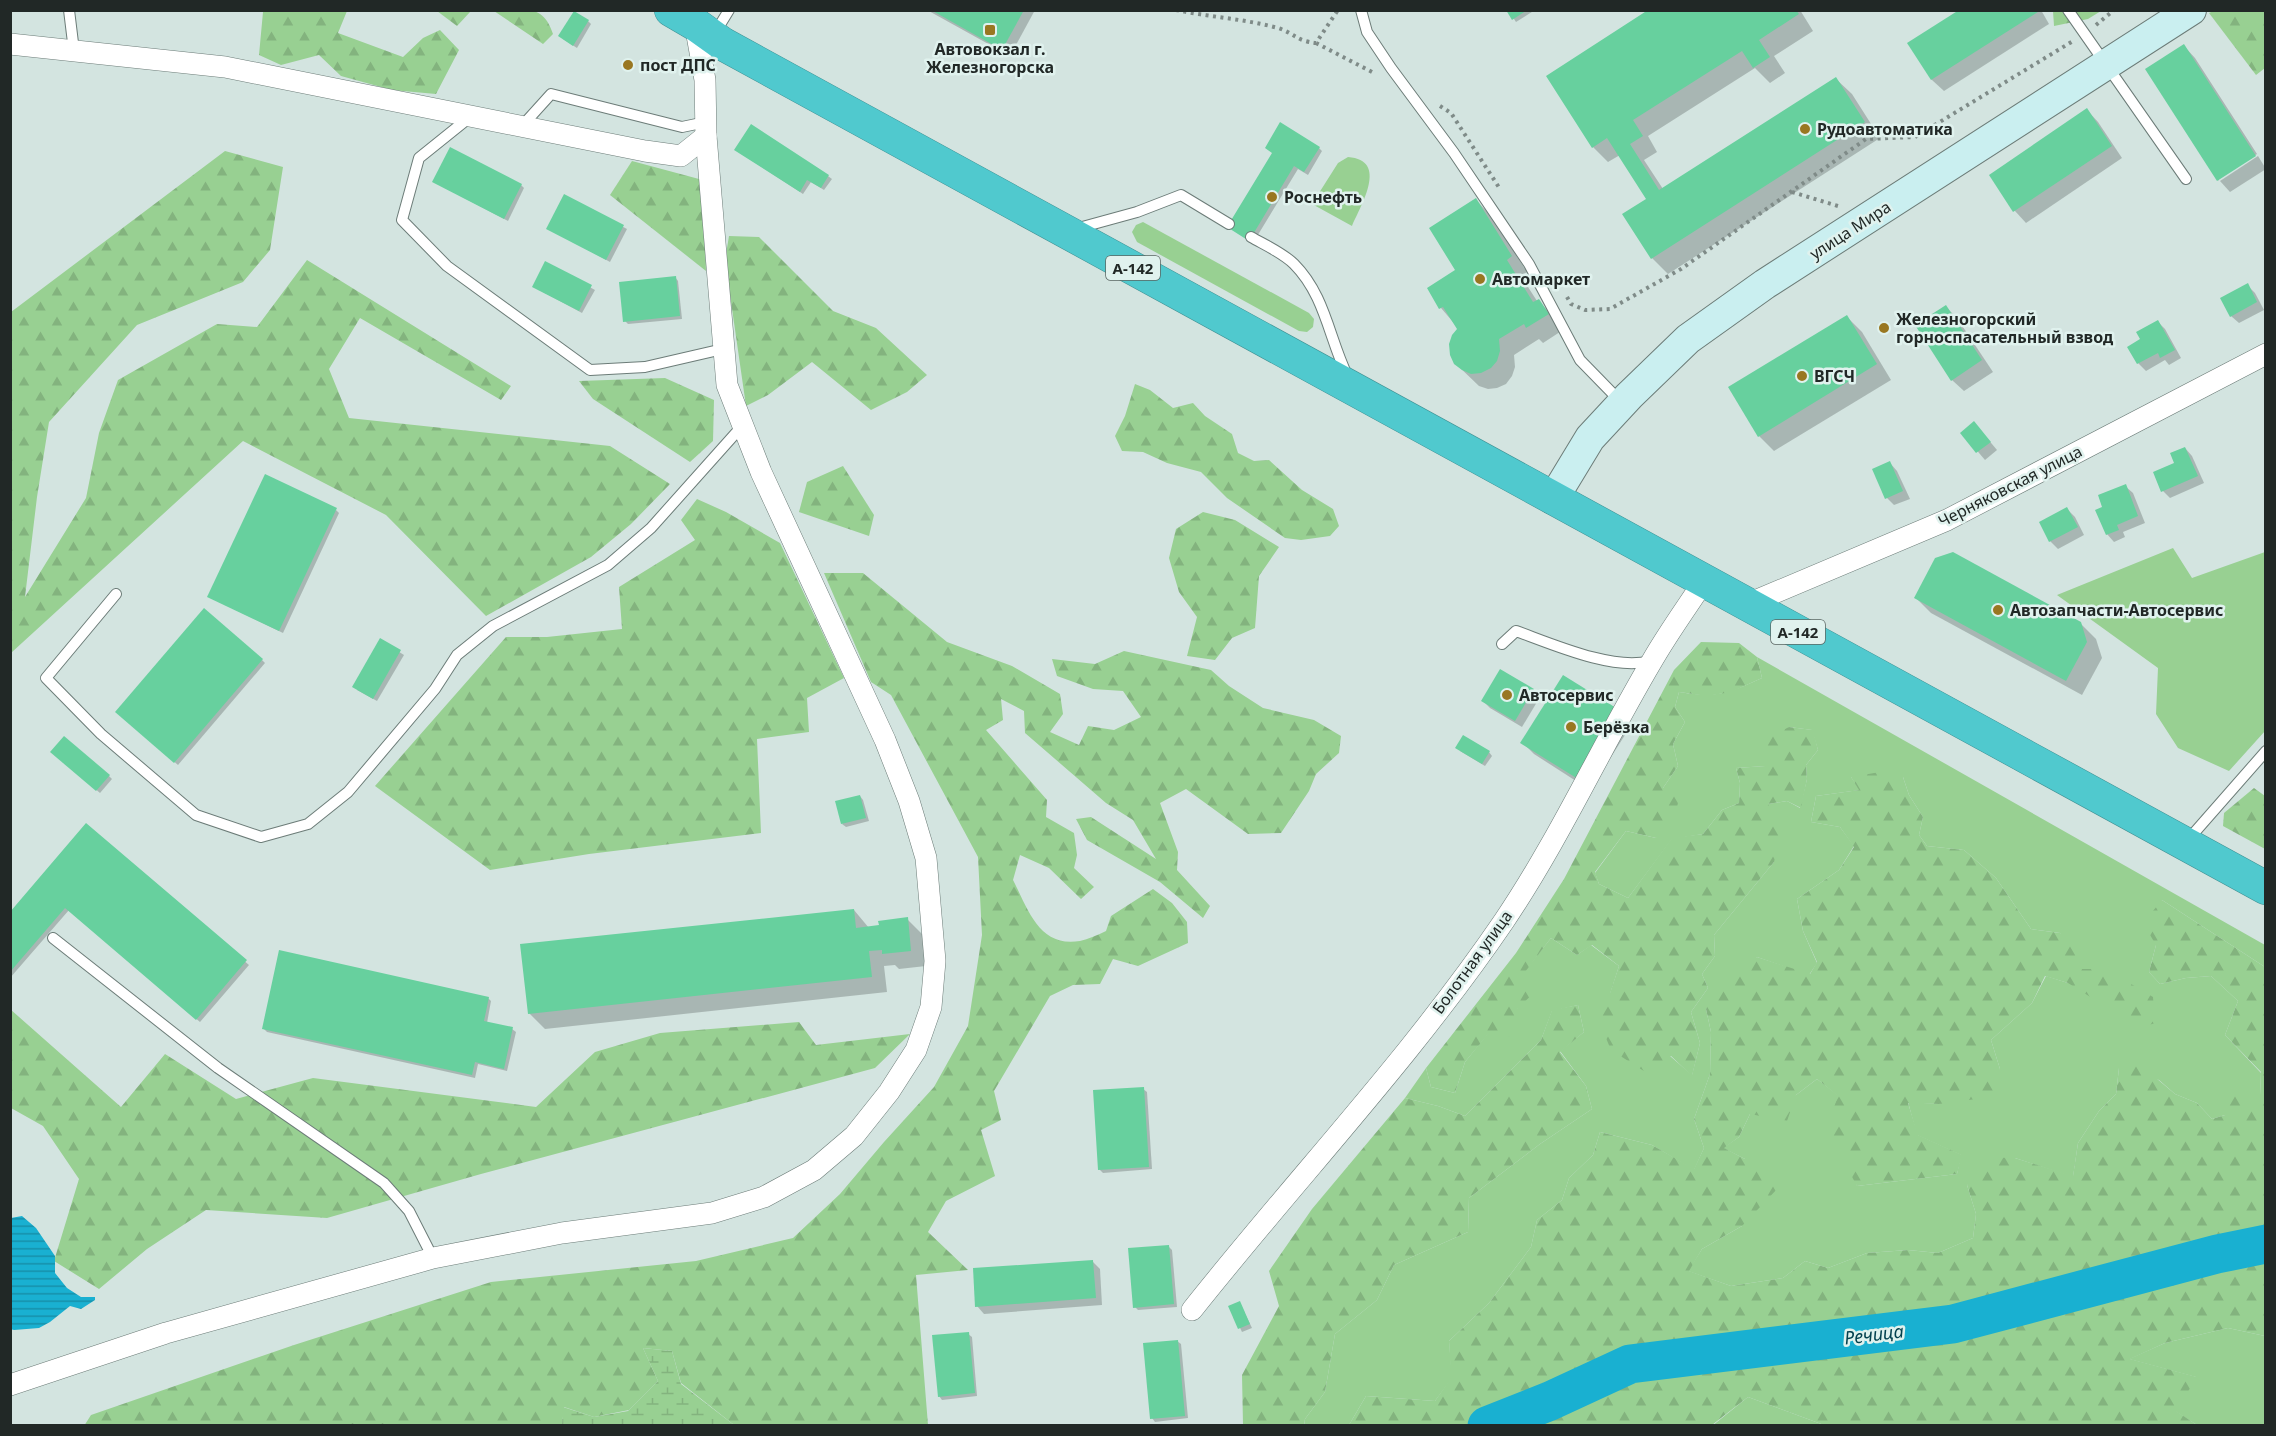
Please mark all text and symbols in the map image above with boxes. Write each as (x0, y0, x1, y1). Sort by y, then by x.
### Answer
marker: Автовокзал г. Железногорска (983, 23, 997, 37)
place label: Автовокзал г. Железногорска (926, 38, 1054, 78)
place label: пост ДПС (640, 54, 716, 76)
marker: пост ДПС (621, 58, 635, 72)
place label: Рудоавтоматика (1817, 118, 1953, 140)
marker: Рудоавтоматика (1798, 122, 1812, 136)
place label: Роснефть (1284, 186, 1362, 208)
marker: Роснефть (1265, 190, 1279, 204)
street label: улица Мира (1805, 196, 1895, 264)
road number: А-142 (1106, 256, 1160, 280)
place label: Автомаркет (1492, 268, 1590, 290)
marker: Автомаркет (1473, 272, 1487, 286)
place label: Железногорский горноспасательный взвод (1896, 308, 2114, 348)
marker: Железногорский горноспасательный взвод (1877, 321, 1891, 335)
place label: ВГСЧ (1814, 365, 1855, 387)
marker: ВГСЧ (1795, 369, 1809, 383)
street label: Черняковская улица (1934, 440, 2086, 532)
place label: Автозапчасти-Автосервис (2010, 599, 2223, 621)
marker: Автозапчасти-Автосервис (1991, 603, 2005, 617)
road number: А-142 (1771, 620, 1825, 644)
place label: Автосервис (1519, 684, 1614, 706)
marker: Автосервис (1500, 688, 1514, 702)
place label: Берёзка (1583, 716, 1650, 738)
marker: Берёзка (1564, 720, 1578, 734)
street label: Болотная улица (1427, 906, 1517, 1018)
water label: Речица (1843, 1318, 1905, 1350)

